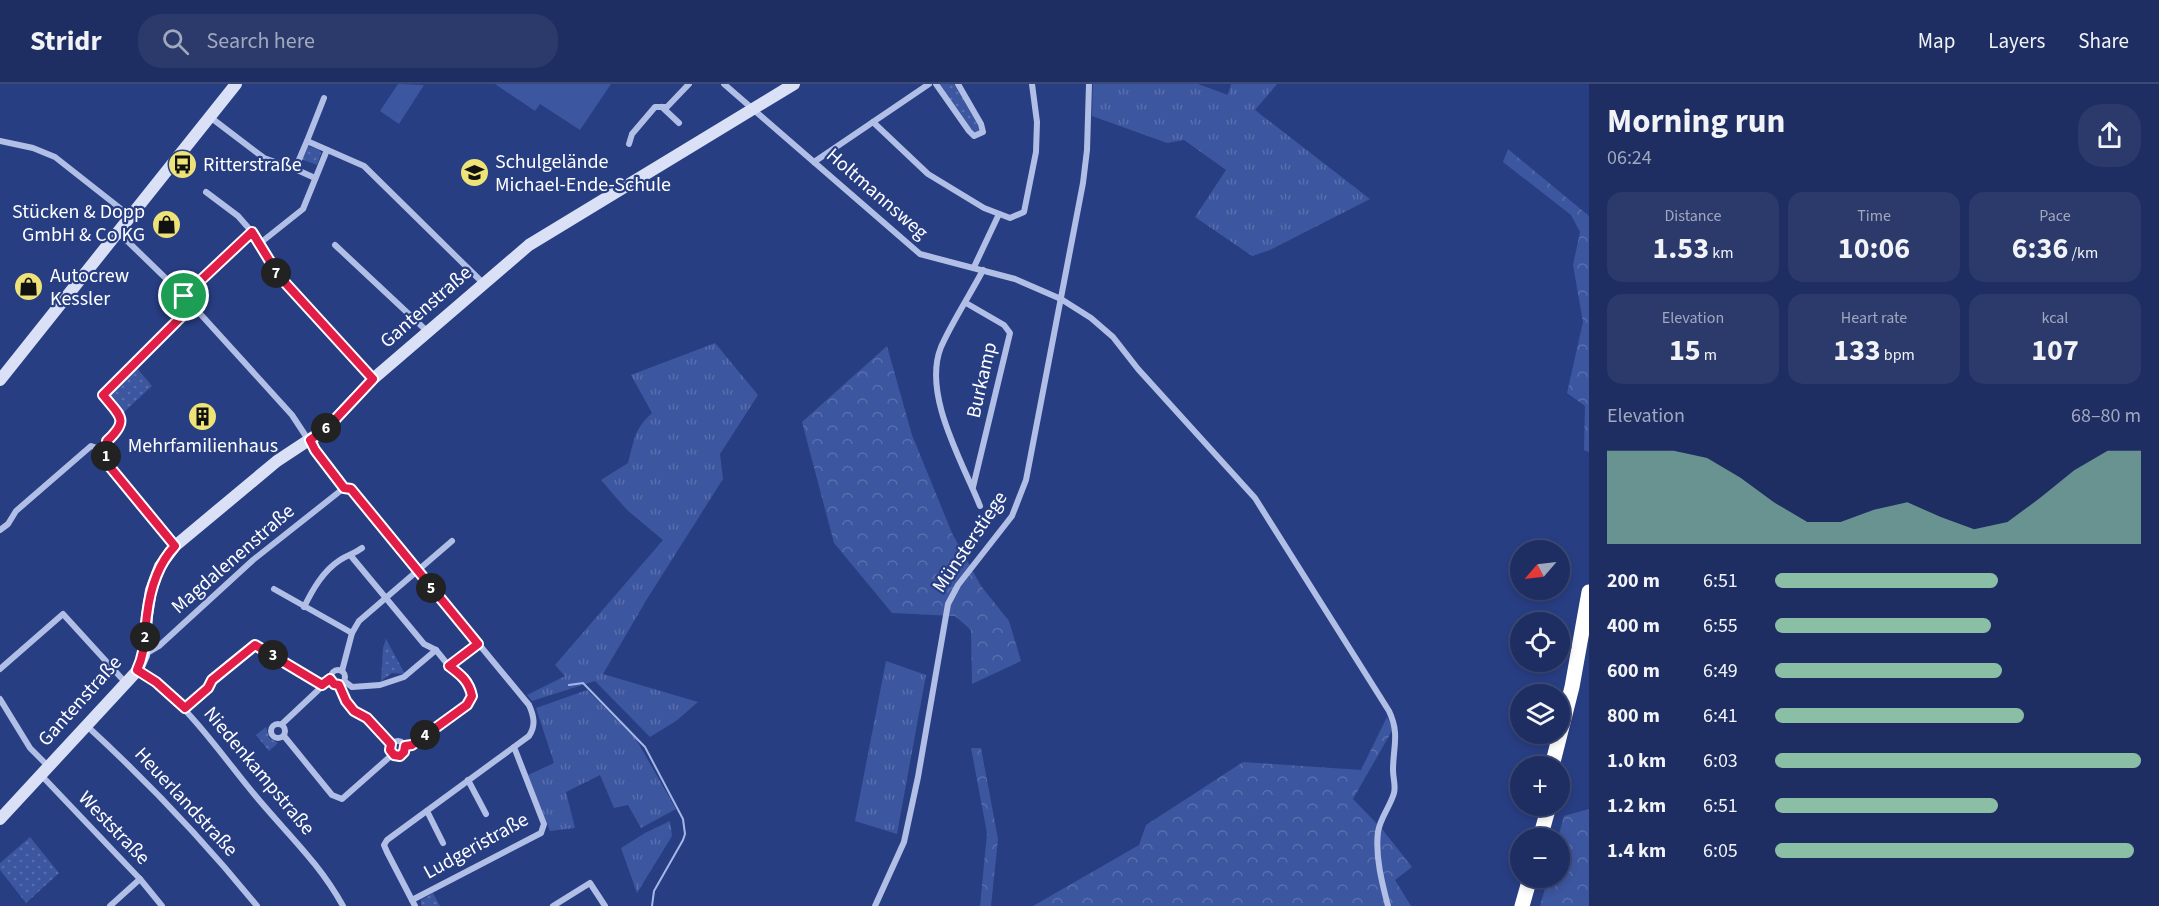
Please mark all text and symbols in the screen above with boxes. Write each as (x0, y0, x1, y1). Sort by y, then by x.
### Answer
search box (138, 14, 558, 68)
text: Stridr (30, 21, 102, 61)
icon: search (159, 25, 192, 58)
text: Search here (207, 25, 315, 57)
text: Map (1918, 26, 1955, 56)
text: Layers (1988, 26, 2045, 56)
text: Share (2078, 26, 2129, 56)
text: Morning run (1607, 98, 1785, 145)
button: share (2078, 104, 2141, 167)
street label: Holtmannsweg (820, 142, 934, 246)
text: 06:24 (1607, 144, 1652, 172)
place label: Schulgelände Michael-Ende-Schule (495, 148, 671, 199)
bus stop icon: Ritterstraße (166, 149, 198, 181)
place label: Ritterstraße (203, 151, 302, 179)
school or university icon: Schulgelände Michael-Ende-Schule (458, 157, 490, 189)
place label: Stücken & Dopp GmbH & Co KG (12, 198, 145, 249)
text: Distance (1665, 205, 1721, 227)
text: Time (1857, 205, 1891, 227)
text: Pace (2039, 205, 2071, 227)
shop icon: Stücken & Dopp GmbH & Co KG (150, 208, 182, 240)
text: 1.53 (1653, 227, 1709, 270)
text: 10:06 (1838, 227, 1910, 270)
text: 6:36 (2012, 227, 2068, 270)
text: km (1709, 242, 1733, 264)
text: /km (2068, 242, 2098, 264)
pin: 7 (261, 258, 291, 288)
street label: Gantenstraße (374, 259, 478, 355)
place label: Autocrew Kessler (50, 262, 129, 313)
text: 7 (272, 262, 280, 284)
pin (158, 270, 209, 321)
shop icon: Autocrew Kessler (13, 271, 45, 303)
icon: arrive (167, 279, 200, 312)
text: Elevation (1662, 307, 1724, 329)
text: Heart rate (1841, 307, 1907, 329)
text: kcal (2042, 307, 2068, 329)
text: 15 (1669, 329, 1701, 372)
text: 133 (1833, 329, 1881, 372)
text: 107 (2031, 329, 2079, 372)
street label: Burkamp (960, 339, 1004, 421)
text: m (1701, 344, 1717, 366)
text: bpm (1881, 344, 1915, 366)
building icon: Mehrfamilienhaus (187, 400, 219, 432)
text: Elevation (1607, 402, 1685, 430)
text: 68–80 m (2071, 402, 2141, 430)
pin: 6 (311, 413, 341, 443)
text: 6 (322, 417, 330, 439)
place label: Mehrfamilienhaus (128, 432, 278, 460)
pin: 1 (91, 441, 121, 471)
text: 1 (102, 445, 110, 467)
street label: Münsterstiege (926, 486, 1014, 598)
street label: Magdalenenstraße (165, 497, 301, 620)
north arrow (1510, 540, 1570, 600)
map controls (1510, 540, 1570, 888)
text: 200 m (1607, 567, 1660, 595)
text: 6:51 (1703, 567, 1738, 595)
pin: 5 (416, 573, 446, 603)
text: 5 (427, 577, 435, 599)
button: locate (1510, 612, 1570, 672)
text: 400 m (1607, 612, 1660, 640)
text: 6:55 (1703, 612, 1738, 640)
pin: 2 (130, 622, 160, 652)
text: 2 (141, 626, 149, 648)
pin: 3 (258, 640, 288, 670)
text: 3 (269, 644, 277, 666)
street label: Gantenstraße (32, 649, 128, 753)
text: 600 m (1607, 657, 1660, 685)
text: 6:49 (1703, 657, 1738, 685)
button: layers (1510, 684, 1570, 744)
street label: Niedenkampstraße (197, 701, 321, 841)
text: 800 m (1607, 702, 1660, 730)
text: 6:41 (1703, 702, 1738, 730)
pin: 4 (410, 720, 440, 750)
text: 4 (421, 724, 429, 746)
street label: Heuerlandstraße (128, 741, 244, 863)
text: 1.0 km (1607, 747, 1666, 775)
text: 6:03 (1703, 747, 1738, 775)
button: + (1510, 756, 1570, 816)
street label: Weststraße (72, 785, 156, 871)
text: 1.2 km (1607, 792, 1666, 820)
text: 6:51 (1703, 792, 1738, 820)
street label: Ludgeristraße (419, 806, 533, 886)
button: − (1510, 828, 1570, 888)
text: 1.4 km (1607, 837, 1666, 865)
text: 6:05 (1703, 837, 1738, 865)

